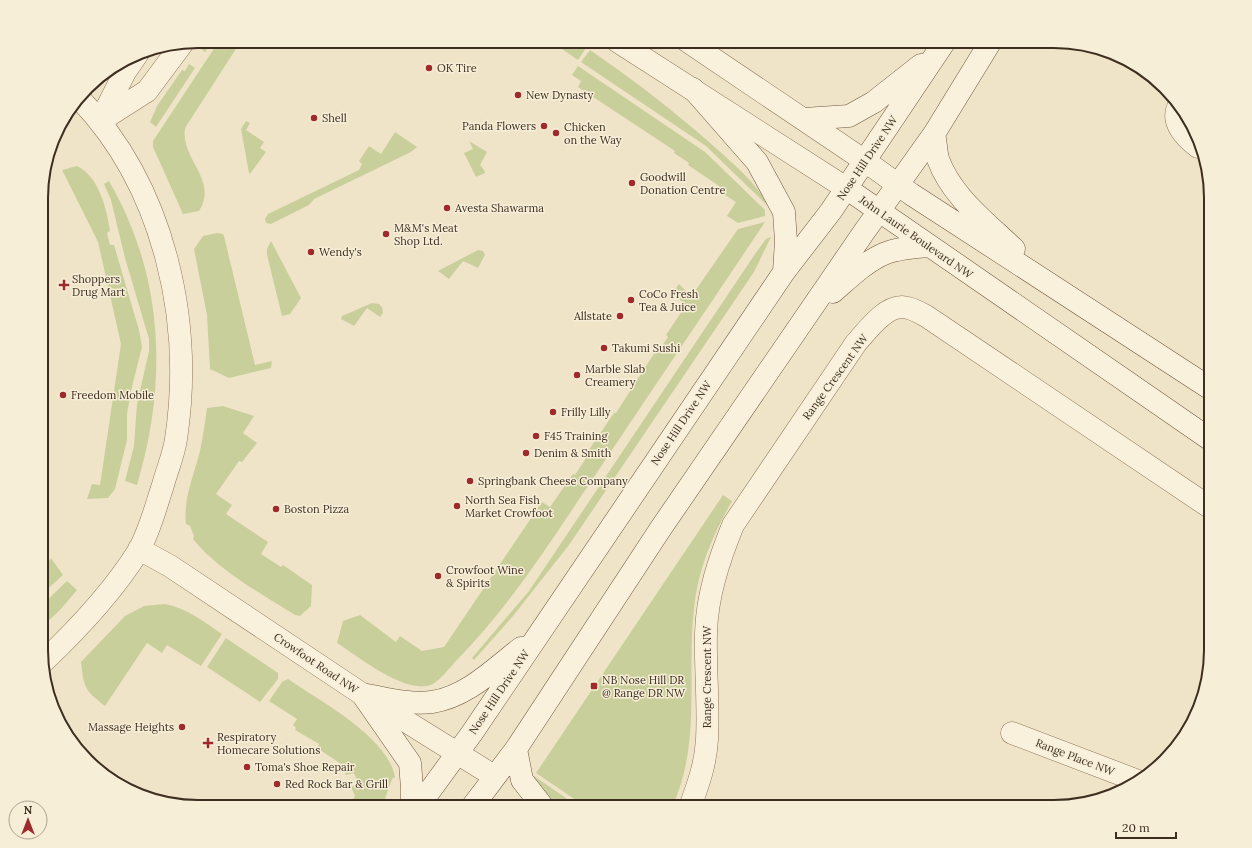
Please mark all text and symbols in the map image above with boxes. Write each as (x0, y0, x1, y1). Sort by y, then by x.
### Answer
place label: OK Tire (437, 61, 477, 75)
marker: OK Tire (424, 63, 434, 73)
place label: New Dynasty (526, 88, 594, 102)
marker: New Dynasty (513, 90, 523, 100)
place label: Shell (322, 111, 347, 125)
street label: Nose Hill Drive NW (834, 112, 901, 203)
marker: Shell (309, 113, 319, 123)
place label: Panda Flowers (462, 119, 536, 133)
place label: Chicken on the Way (564, 120, 622, 147)
marker: Panda Flowers (539, 121, 549, 131)
marker: Chicken on the Way (551, 128, 561, 138)
place label: Goodwill Donation Centre (640, 170, 725, 197)
marker: Goodwill Donation Centre (627, 178, 637, 188)
street label: John Laurie Boulevard NW (856, 192, 976, 282)
place label: Avesta Shawarma (454, 201, 544, 215)
marker: Avesta Shawarma (442, 203, 452, 213)
place label: M&M's Meat Shop Ltd. (394, 221, 459, 248)
marker: M&M's Meat Shop Ltd. (381, 229, 391, 239)
place label: Wendy's (319, 245, 362, 259)
marker: Wendy's (306, 247, 316, 257)
place label: Shoppers Drug Mart (72, 272, 126, 299)
marker: Shoppers Drug Mart (59, 280, 69, 290)
place label: CoCo Fresh Tea & Juice (639, 287, 699, 314)
marker: CoCo Fresh Tea & Juice (626, 295, 636, 305)
place label: Allstate (573, 309, 612, 323)
marker: Allstate (615, 311, 625, 321)
street label: Range Crescent NW (799, 331, 871, 423)
place label: Takumi Sushi (612, 341, 680, 355)
marker: Takumi Sushi (599, 343, 609, 353)
place label: Marble Slab Creamery (585, 362, 645, 389)
marker: Marble Slab Creamery (572, 370, 582, 380)
street label: Nose Hill Drive NW (648, 377, 715, 468)
place label: Freedom Mobile (71, 388, 154, 402)
marker: Freedom Mobile (58, 390, 68, 400)
place label: Frilly Lilly (561, 405, 611, 419)
marker: Frilly Lilly (548, 407, 558, 417)
place label: F45 Training (544, 429, 609, 443)
marker: F45 Training (531, 431, 541, 441)
place label: Denim & Smith (534, 446, 612, 460)
marker: Denim & Smith (521, 448, 531, 458)
place label: Springbank Cheese Company (478, 474, 628, 488)
marker: Springbank Cheese Company (465, 476, 475, 486)
place label: North Sea Fish Market Crowfoot (465, 493, 553, 520)
marker: North Sea Fish Market Crowfoot (452, 501, 462, 511)
place label: Boston Pizza (284, 502, 350, 516)
marker: Boston Pizza (271, 504, 281, 514)
place label: Crowfoot Wine & Spirits (446, 563, 524, 590)
marker: Crowfoot Wine & Spirits (433, 571, 443, 581)
street label: Range Crescent NW (700, 625, 714, 728)
street label: Crowfoot Road NW (271, 630, 362, 697)
street label: Nose Hill Drive NW (466, 646, 533, 737)
place label: NB Nose Hill DR @ Range DR NW (602, 673, 686, 700)
marker: NB Nose Hill DR @ Range DR NW (589, 681, 599, 691)
place label: Massage Heights (88, 720, 174, 734)
marker: Massage Heights (177, 722, 187, 732)
place label: Respiratory Homecare Solutions (217, 730, 320, 757)
street label: Range Place NW (1034, 736, 1117, 779)
marker: Respiratory Homecare Solutions (202, 737, 214, 749)
place label: Toma's Shoe Repair (255, 760, 355, 774)
marker: Toma's Shoe Repair (242, 762, 252, 772)
place label: Red Rock Bar & Grill (285, 777, 388, 791)
marker: Red Rock Bar & Grill (272, 779, 282, 789)
north arrow (8, 800, 48, 840)
text: N (24, 803, 33, 817)
scale bar (1116, 814, 1176, 840)
text: 20 m (1122, 820, 1150, 835)

